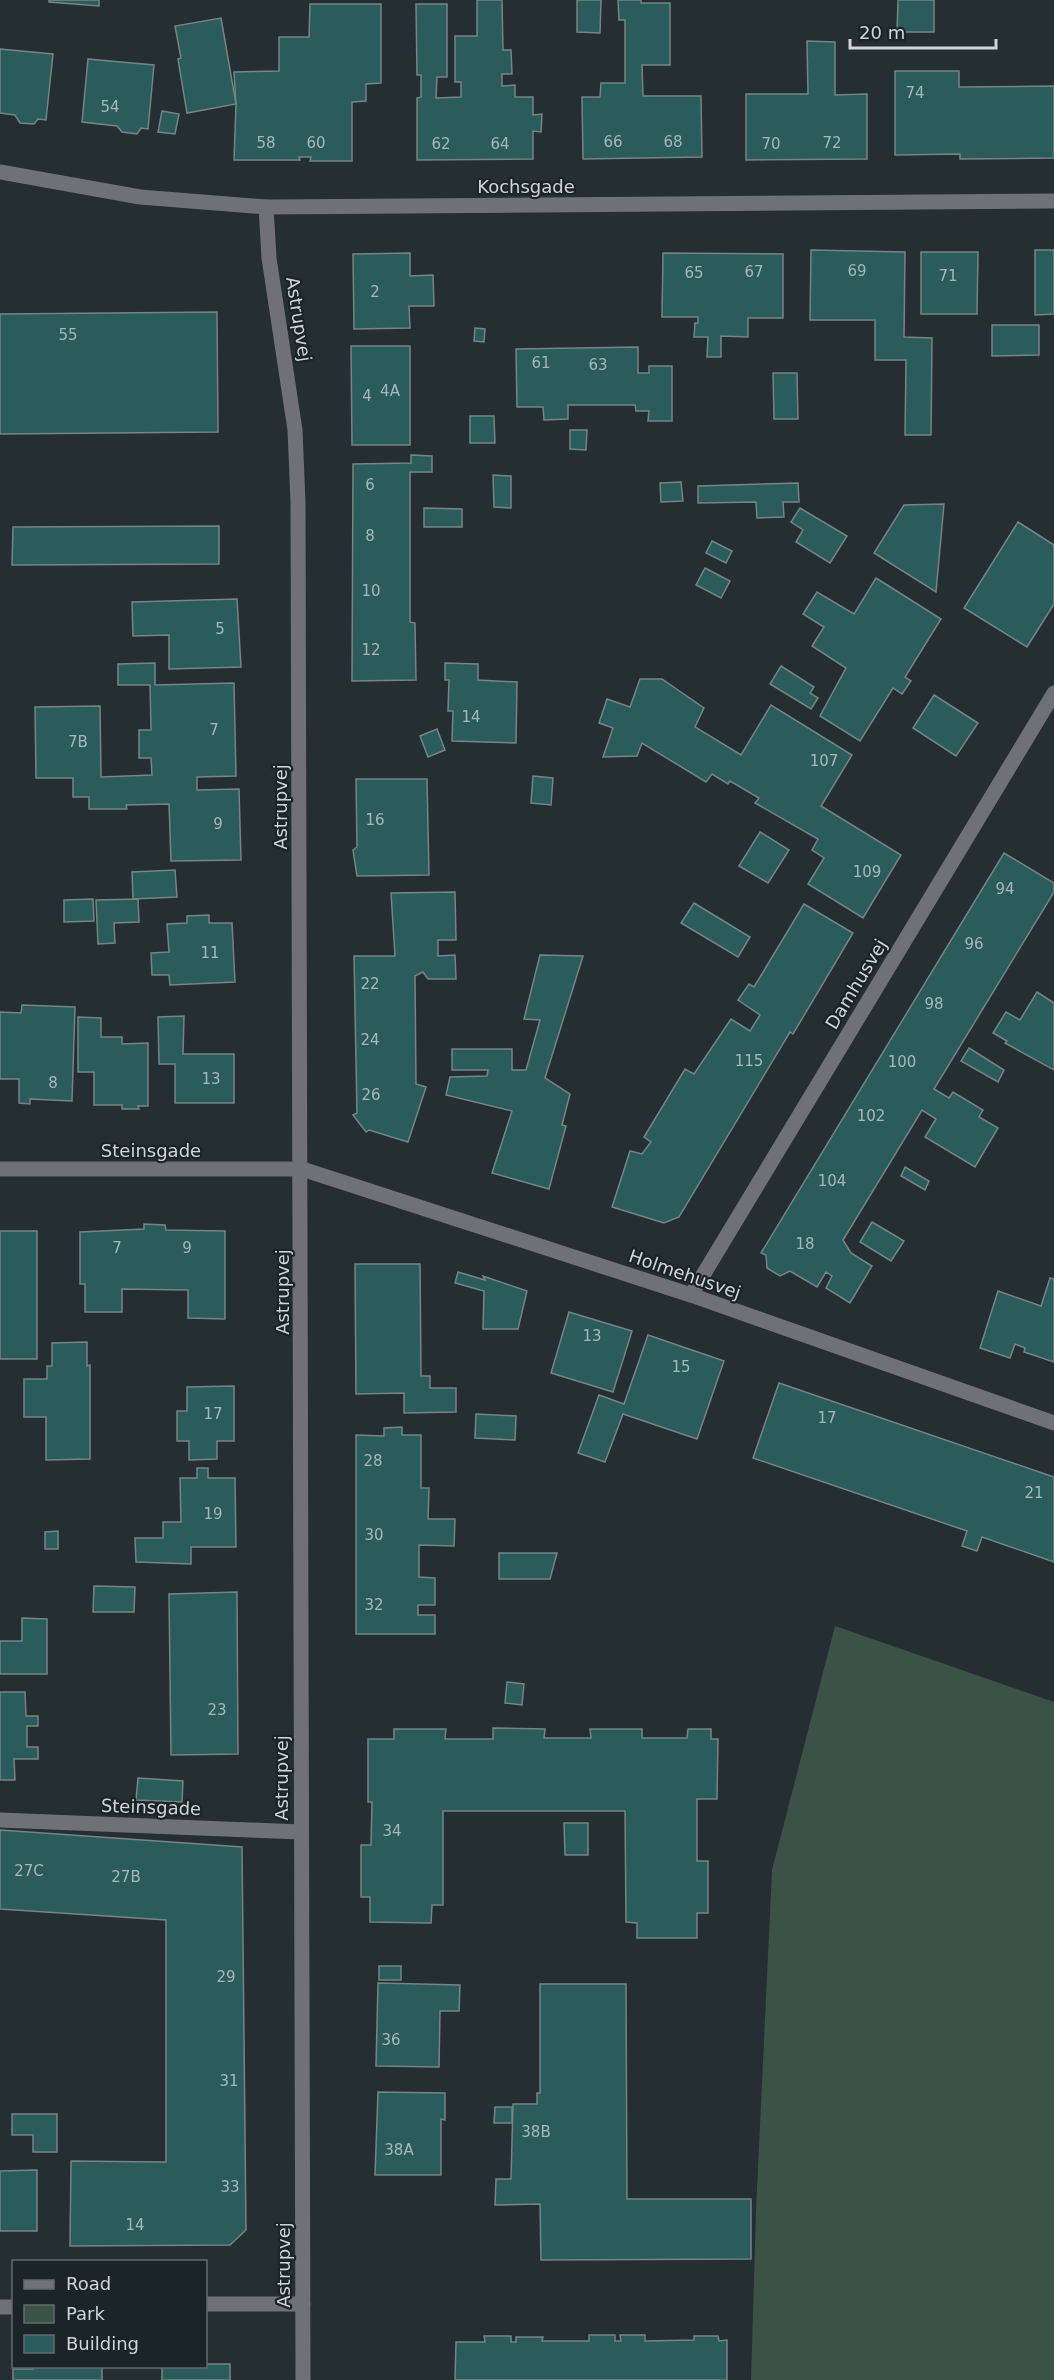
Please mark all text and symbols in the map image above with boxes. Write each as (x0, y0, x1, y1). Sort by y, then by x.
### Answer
scale bar (850, 12, 996, 50)
text: 20 m (859, 22, 905, 43)
house number: 74 (905, 84, 925, 102)
house number: 54 (100, 98, 120, 116)
house number: 66 (603, 133, 623, 151)
house number: 68 (663, 133, 683, 151)
house number: 58 (256, 134, 276, 152)
house number: 60 (306, 134, 326, 152)
house number: 72 (822, 134, 842, 152)
house number: 62 (431, 135, 451, 153)
house number: 64 (490, 135, 510, 153)
house number: 70 (761, 135, 781, 153)
street label: Kochsgade (477, 176, 575, 197)
house number: 69 (847, 262, 867, 280)
house number: 67 (744, 263, 764, 281)
house number: 65 (684, 264, 704, 282)
house number: 71 (938, 267, 958, 285)
street label: Astrupvej (282, 275, 316, 363)
house number: 2 (370, 283, 380, 301)
house number: 55 (58, 326, 78, 344)
house number: 61 (531, 354, 551, 372)
house number: 63 (588, 356, 608, 374)
house number: 4A (380, 382, 401, 400)
house number: 4 (362, 387, 372, 405)
house number: 6 (365, 476, 375, 494)
house number: 8 (365, 527, 375, 545)
house number: 10 (361, 582, 381, 600)
house number: 5 (215, 620, 225, 638)
house number: 12 (361, 641, 381, 659)
house number: 14 (461, 708, 481, 726)
house number: 7 (209, 721, 219, 739)
house number: 7B (68, 733, 88, 751)
house number: 107 (810, 752, 838, 770)
street label: Astrupvej (270, 764, 291, 850)
house number: 16 (365, 811, 385, 829)
house number: 9 (213, 815, 223, 833)
house number: 109 (853, 863, 881, 881)
house number: 94 (995, 880, 1015, 898)
street label: Damhusvej (821, 935, 891, 1033)
house number: 96 (964, 935, 984, 953)
house number: 11 (200, 944, 220, 962)
house number: 22 (360, 975, 380, 993)
house number: 98 (924, 995, 944, 1013)
house number: 24 (360, 1031, 380, 1049)
house number: 115 (735, 1052, 763, 1070)
house number: 100 (888, 1053, 916, 1071)
house number: 13 (201, 1070, 221, 1088)
house number: 8 (48, 1074, 58, 1092)
house number: 26 (361, 1086, 381, 1104)
house number: 102 (857, 1107, 885, 1125)
street label: Steinsgade (101, 1140, 201, 1161)
house number: 104 (818, 1172, 846, 1190)
house number: 18 (795, 1235, 815, 1253)
house number: 7 (112, 1239, 122, 1257)
house number: 9 (182, 1239, 192, 1257)
street label: Holmehusvej (626, 1245, 744, 1303)
street label: Astrupvej (272, 1249, 293, 1335)
house number: 13 (582, 1327, 602, 1345)
house number: 15 (671, 1358, 691, 1376)
house number: 17 (203, 1405, 223, 1423)
house number: 17 (817, 1409, 837, 1427)
house number: 28 (363, 1452, 383, 1470)
house number: 21 (1024, 1484, 1044, 1502)
house number: 19 (203, 1505, 223, 1523)
house number: 30 (364, 1526, 384, 1544)
house number: 32 (364, 1596, 384, 1614)
house number: 23 (207, 1701, 227, 1719)
street label: Astrupvej (271, 1735, 292, 1821)
street label: Steinsgade (101, 1795, 201, 1819)
house number: 34 (382, 1822, 402, 1840)
house number: 27C (14, 1862, 44, 1880)
house number: 27B (111, 1868, 141, 1886)
house number: 29 (216, 1968, 236, 1986)
house number: 36 (381, 2031, 401, 2049)
house number: 31 (219, 2072, 239, 2090)
house number: 38B (521, 2123, 551, 2141)
house number: 38A (384, 2141, 414, 2159)
house number: 33 (220, 2178, 240, 2196)
house number: 14 (125, 2216, 145, 2234)
street label: Astrupvej (273, 2222, 294, 2308)
legend (12, 2260, 207, 2368)
text: Road (66, 2273, 111, 2294)
text: Park (66, 2303, 105, 2324)
text: Building (66, 2333, 139, 2354)

